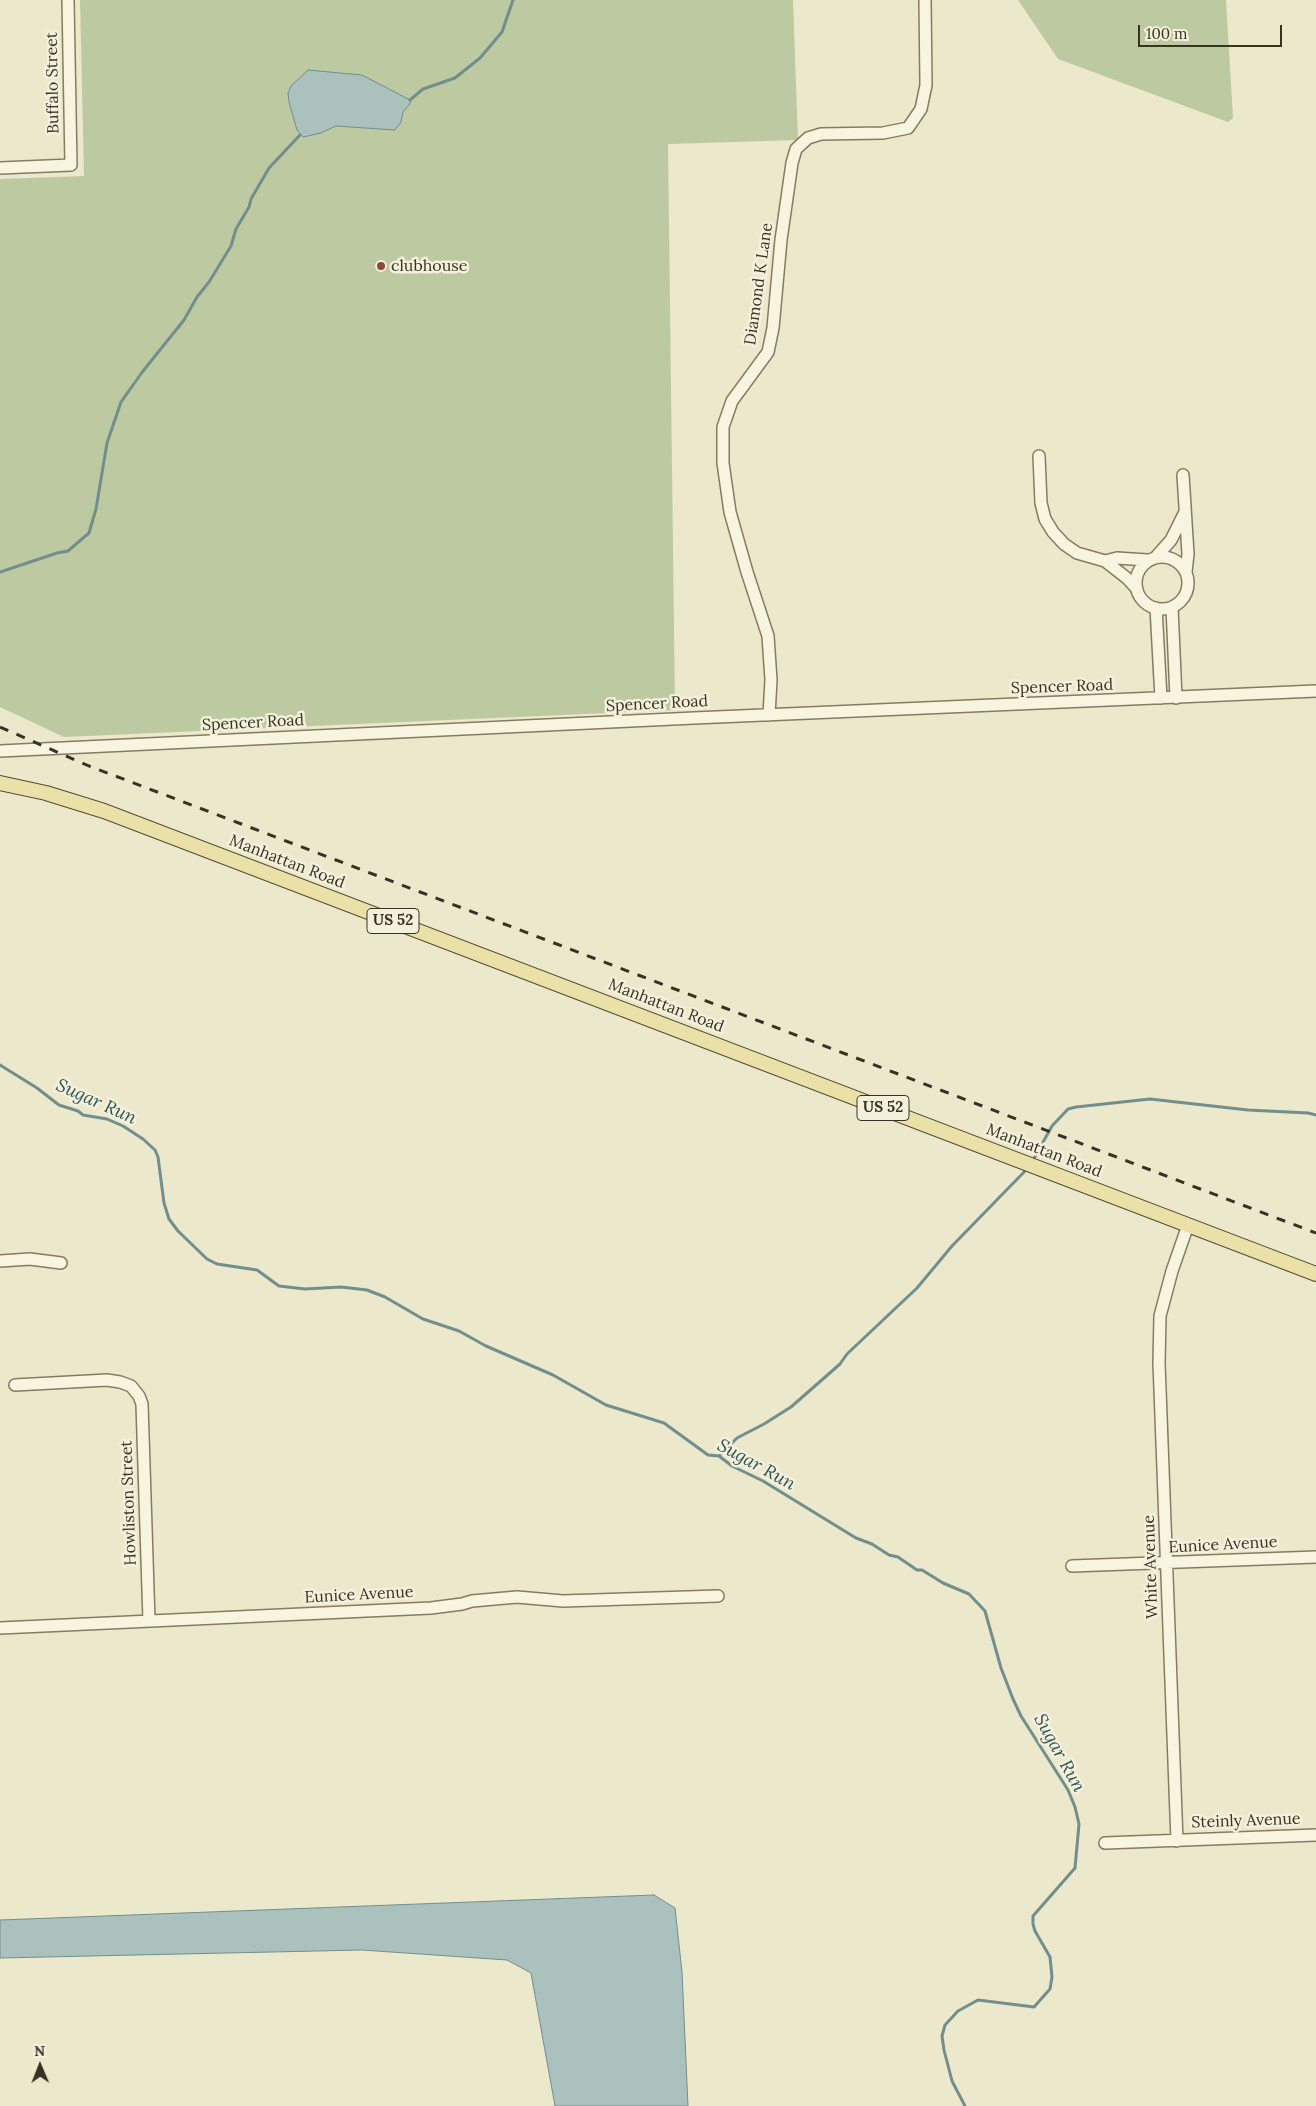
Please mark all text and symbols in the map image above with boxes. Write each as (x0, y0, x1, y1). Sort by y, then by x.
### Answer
scale bar (1141, 15, 1285, 47)
text: 100 m (1146, 24, 1187, 43)
street label: Buffalo Street (43, 32, 63, 134)
street label: Diamond K Lane (741, 222, 777, 346)
place label: clubhouse (391, 256, 467, 276)
marker: clubhouse (375, 260, 387, 272)
street label: Spencer Road (1011, 676, 1113, 698)
street label: Spencer Road (605, 692, 709, 716)
street label: Spencer Road (201, 711, 305, 735)
street label: Manhattan Road (227, 831, 347, 893)
road number: US 52 (367, 908, 419, 934)
street label: Manhattan Road (606, 975, 726, 1037)
water label: Sugar Run (52, 1075, 140, 1129)
road number: US 52 (857, 1096, 909, 1120)
street label: Manhattan Road (984, 1120, 1104, 1182)
water label: Sugar Run (713, 1435, 799, 1495)
street label: Howliston Street (117, 1440, 141, 1566)
street label: White Avenue (1140, 1515, 1162, 1619)
street label: Eunice Avenue (1168, 1533, 1278, 1557)
street label: Eunice Avenue (304, 1583, 414, 1607)
water label: Sugar Run (1029, 1710, 1089, 1796)
street label: Steinly Avenue (1191, 1809, 1301, 1833)
north arrow (15, 2041, 65, 2091)
text: N (34, 2042, 45, 2060)

